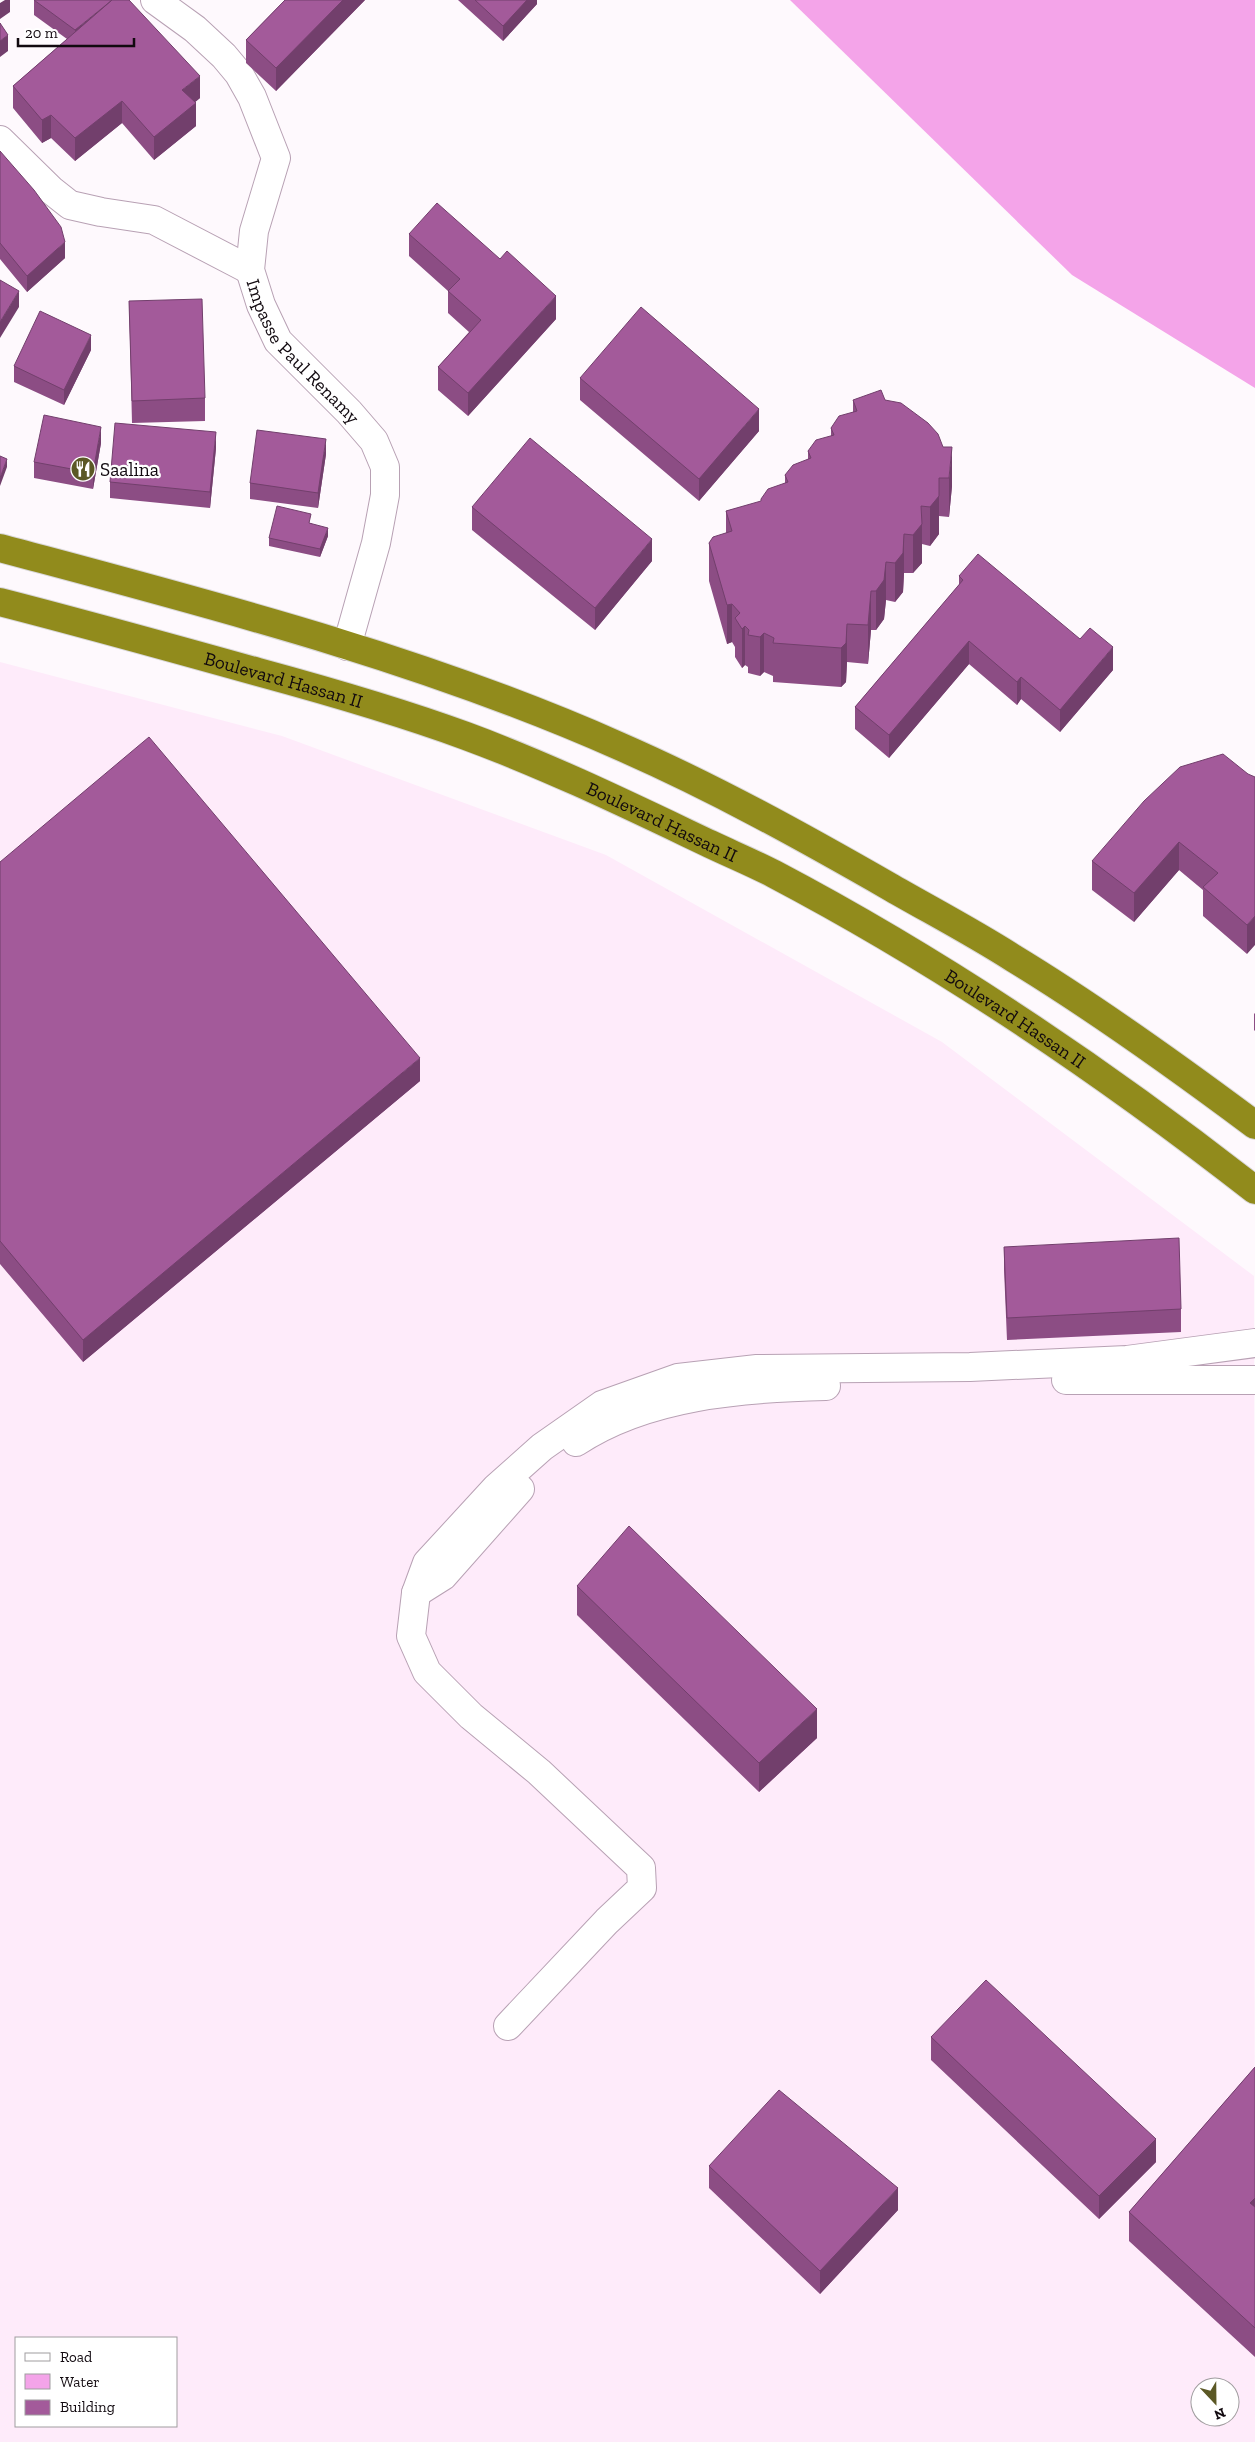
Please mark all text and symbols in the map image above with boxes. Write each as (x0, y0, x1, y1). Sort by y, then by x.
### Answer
scale bar (18, 15, 134, 47)
text: 20 m (25, 24, 58, 42)
street label: Impasse Paul Renamy (242, 276, 365, 428)
restaurant icon: Saalina (70, 456, 96, 482)
place label: Saalina (100, 458, 159, 481)
street label: Boulevard Hassan II (202, 646, 366, 713)
street label: Boulevard Hassan II (583, 776, 741, 867)
street label: Boulevard Hassan II (941, 964, 1090, 1073)
legend (15, 2337, 178, 2427)
text: Road (60, 2348, 93, 2366)
text: Water (60, 2373, 100, 2391)
north arrow (1190, 2377, 1240, 2427)
text: Building (60, 2398, 115, 2416)
text: N (1211, 2404, 1228, 2424)

